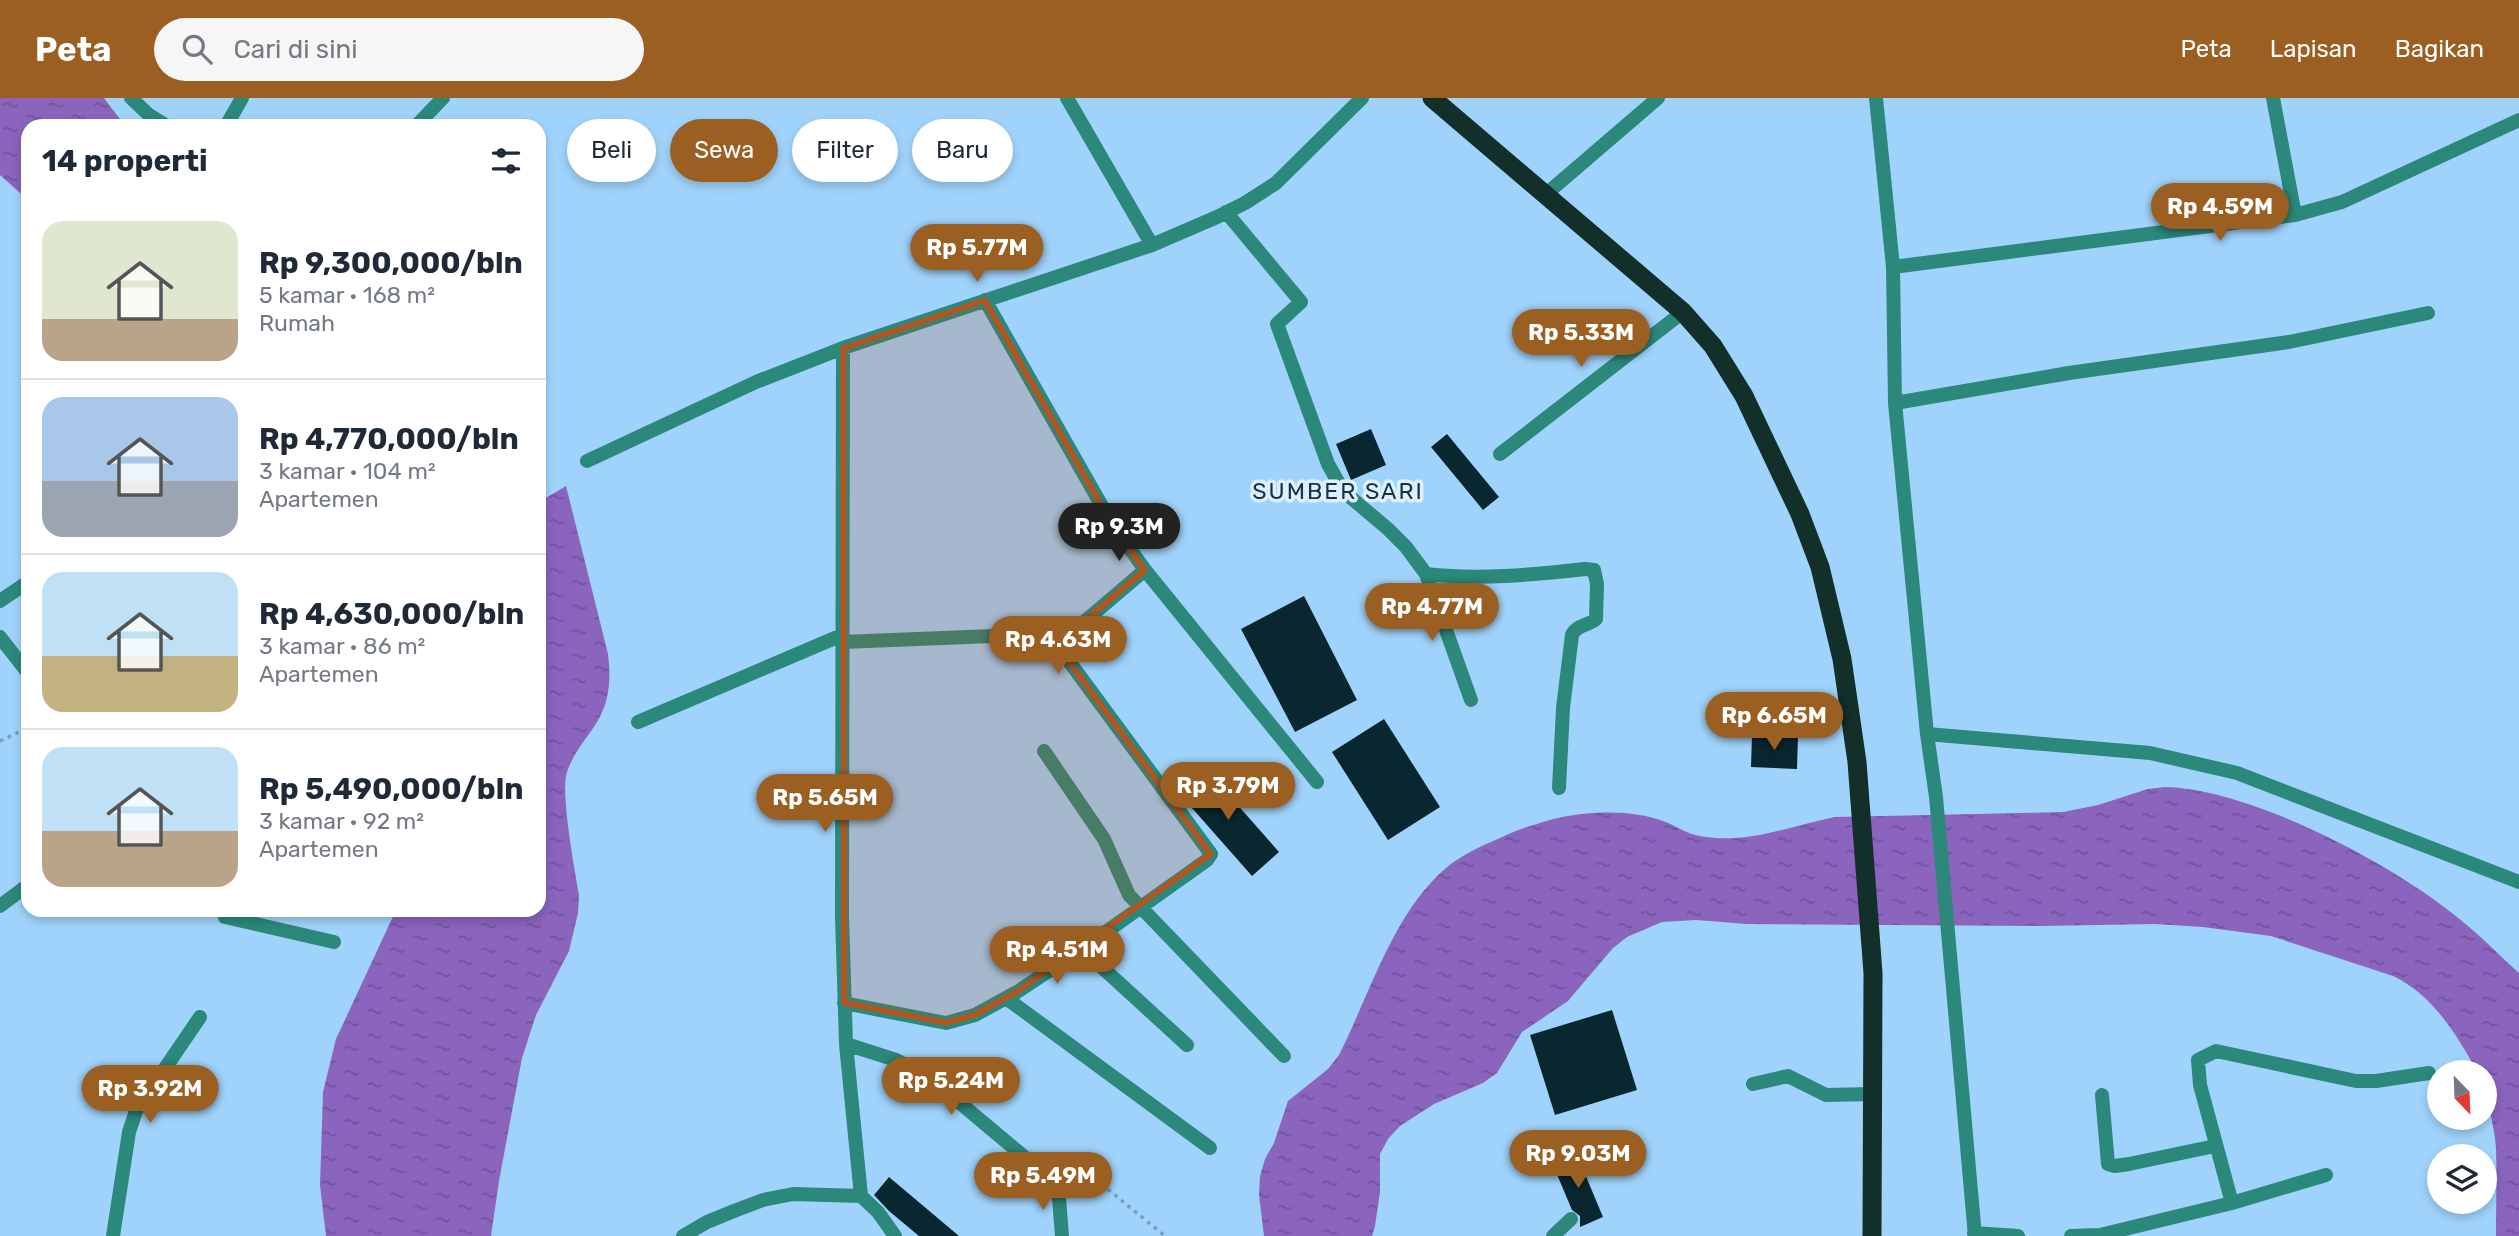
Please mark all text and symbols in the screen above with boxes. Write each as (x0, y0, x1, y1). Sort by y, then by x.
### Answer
search box (154, 18, 644, 81)
text: Peta (35, 30, 112, 69)
icon: search (178, 30, 216, 68)
text: Cari di sini (234, 34, 357, 65)
text: Peta (2180, 35, 2232, 63)
text: Lapisan (2270, 35, 2357, 63)
text: Bagikan (2395, 35, 2484, 63)
chip: Beli (567, 119, 656, 182)
chip: Sewa (670, 119, 778, 182)
chip: Filter (792, 119, 898, 182)
chip: Baru (912, 119, 1013, 182)
icon: filters (487, 142, 525, 180)
text: 14 properti (42, 143, 208, 179)
pin: Rp 4.59M (2148, 184, 2292, 243)
text: Rp 4.59M (2167, 192, 2273, 220)
pin: Rp 5.77M (905, 225, 1049, 284)
text: Rp 5.77M (926, 233, 1028, 261)
text: Rp 9,300,000/bln (259, 245, 523, 281)
icon: home (98, 249, 182, 333)
text: 5 kamar · 168 m² (259, 281, 435, 309)
text: Rumah (259, 309, 335, 337)
pin: Rp 5.33M (1509, 310, 1653, 369)
text: Rp 5.33M (1528, 318, 1634, 346)
text: Rp 4,770,000/bln (259, 421, 519, 457)
icon: home (98, 425, 182, 509)
text: 3 kamar · 104 m² (259, 457, 436, 485)
district label: SUMBER SARI (1252, 477, 1424, 505)
text: Apartemen (259, 485, 379, 513)
pin: Rp 9.3M (1054, 504, 1184, 563)
text: Rp 9.3M (1074, 512, 1164, 540)
pin: Rp 4.77M (1360, 584, 1504, 643)
text: Rp 4.77M (1381, 592, 1483, 620)
text: Rp 4,630,000/bln (259, 596, 524, 632)
icon: home (98, 600, 182, 684)
pin: Rp 4.63M (986, 616, 1130, 676)
text: Rp 4.63M (1005, 625, 1111, 653)
text: 3 kamar · 86 m² (259, 632, 425, 660)
text: Apartemen (259, 660, 379, 688)
pin: Rp 6.65M (1702, 692, 1846, 752)
text: Rp 6.65M (1721, 701, 1827, 729)
pin: Rp 3.79M (1156, 762, 1300, 822)
text: Rp 5,490,000/bln (259, 771, 524, 807)
text: Rp 3.79M (1176, 771, 1280, 799)
pin: Rp 5.65M (753, 774, 897, 834)
icon: home (98, 775, 182, 859)
text: Rp 5.65M (772, 783, 878, 811)
text: 3 kamar · 92 m² (259, 807, 424, 835)
text: Apartemen (259, 835, 379, 863)
pin: Rp 4.51M (985, 926, 1129, 986)
text: Rp 4.51M (1006, 935, 1108, 963)
pin: Rp 5.24M (879, 1058, 1023, 1117)
north arrow (2427, 1060, 2497, 1130)
map controls (2427, 1060, 2497, 1214)
pin: Rp 3.92M (78, 1066, 222, 1125)
text: Rp 5.24M (898, 1066, 1004, 1094)
text: Rp 3.92M (98, 1074, 202, 1102)
pin: Rp 9.03M (1506, 1130, 1650, 1190)
text: Rp 9.03M (1525, 1139, 1631, 1167)
button: layers (2427, 1144, 2497, 1214)
pin: Rp 5.49M (971, 1152, 1115, 1212)
text: Rp 5.49M (990, 1161, 1096, 1189)

